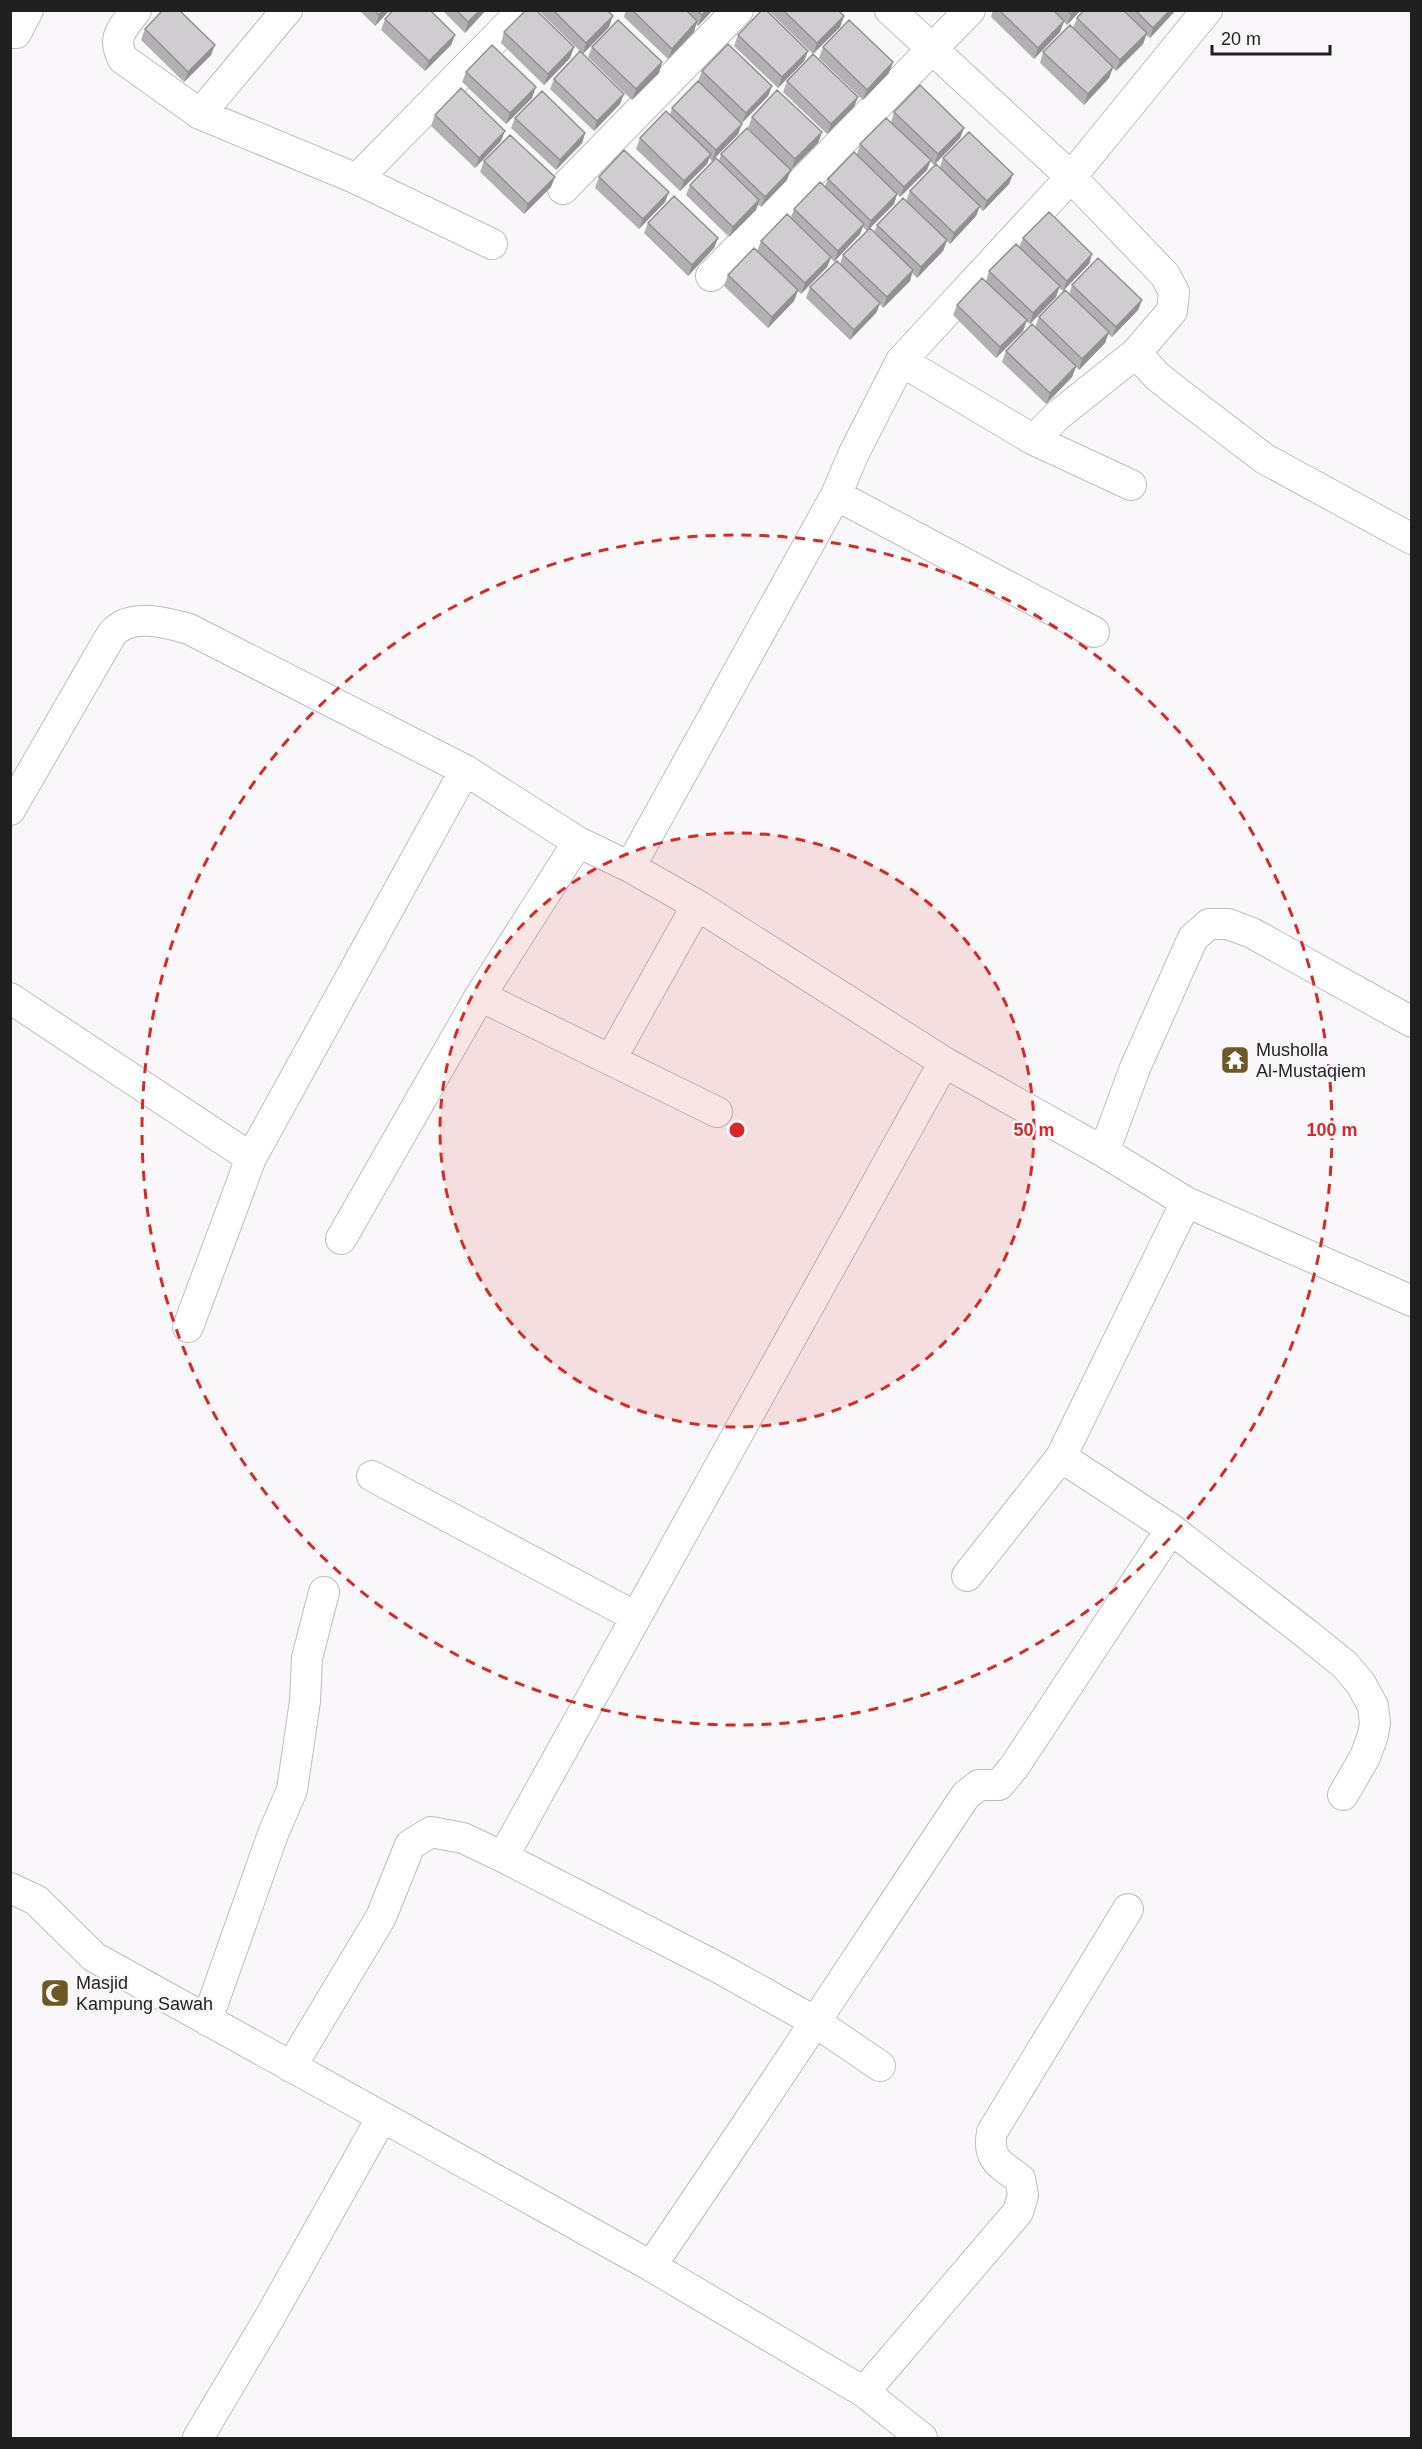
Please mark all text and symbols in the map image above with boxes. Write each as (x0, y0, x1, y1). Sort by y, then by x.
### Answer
scale bar (1212, 18, 1330, 56)
text: 20 m (1221, 29, 1261, 49)
place label: Musholla Al-Mustaqiem (1256, 1040, 1366, 1081)
temple icon: Musholla Al-Mustaqiem (1219, 1044, 1251, 1076)
centre of rings (727, 1120, 747, 1140)
text: 50 m (1013, 1120, 1055, 1140)
text: 100 m (1306, 1120, 1358, 1140)
place label: Masjid Kampung Sawah (76, 1973, 213, 2014)
mosque icon: Masjid Kampung Sawah (39, 1977, 71, 2009)

